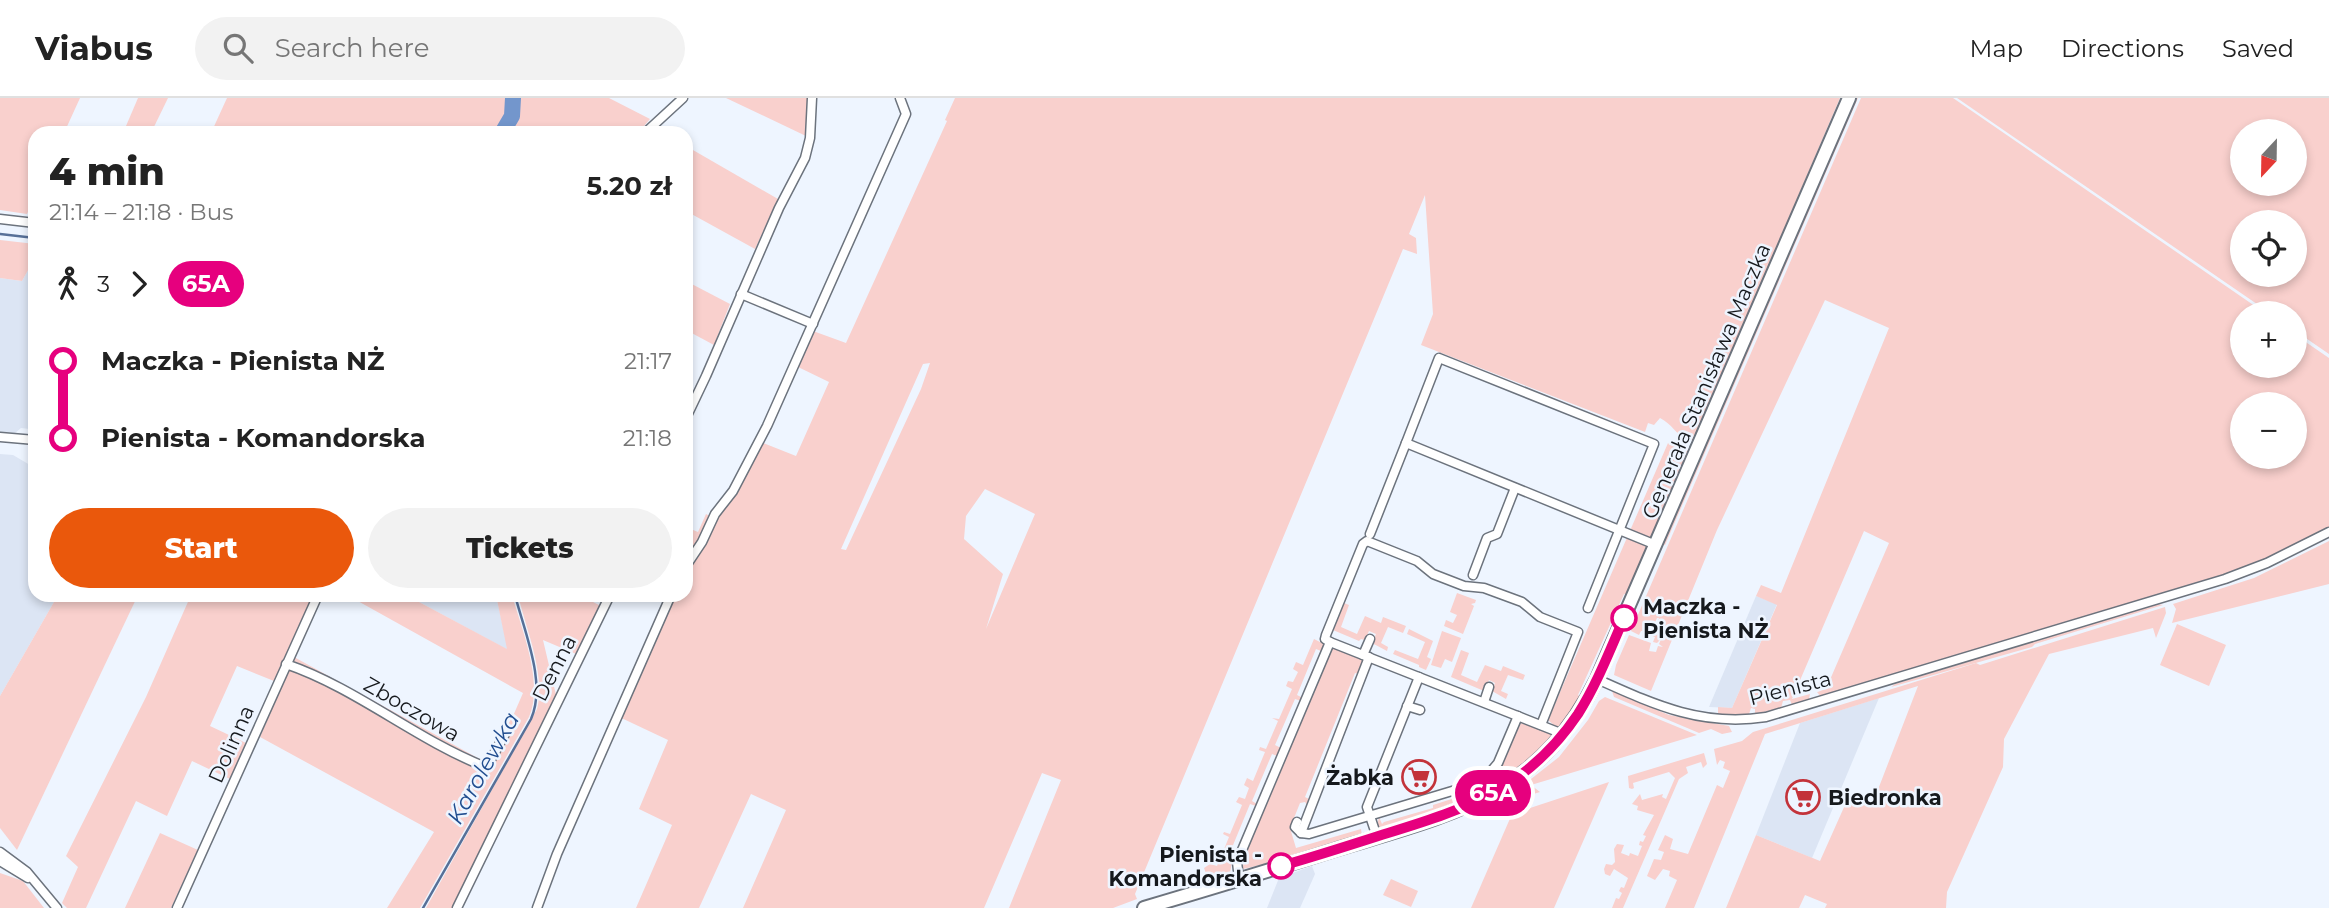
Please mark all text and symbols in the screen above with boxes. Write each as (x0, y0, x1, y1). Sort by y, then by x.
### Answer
search box (195, 17, 685, 80)
text: Viabus (35, 28, 153, 68)
icon: search (219, 29, 257, 67)
text: Search here (275, 32, 429, 64)
text: Map (1970, 34, 2023, 63)
text: Directions (2061, 34, 2184, 63)
text: Saved (2222, 34, 2294, 63)
north arrow (2230, 119, 2306, 196)
map controls (2230, 119, 2307, 469)
text: 4 min (49, 148, 165, 195)
text: 5.20 zł (586, 170, 672, 202)
text: 21:14 – 21:18 · Bus (49, 198, 233, 226)
button: locate (2230, 210, 2307, 287)
street label: Generała Stanisława Maczka (1637, 240, 1775, 522)
icon: walk (49, 265, 87, 303)
icon: forward (120, 265, 158, 303)
text: 65A (182, 269, 230, 298)
text: 3 (97, 270, 110, 298)
button: + (2230, 301, 2307, 378)
text: Maczka - Pienista NŻ (101, 345, 385, 377)
text: 21:17 (624, 347, 672, 375)
button: − (2230, 392, 2307, 469)
text: Pienista - Komandorska (101, 422, 425, 454)
text: 21:18 (623, 424, 672, 452)
button: Start (49, 508, 354, 588)
button: Tickets (368, 508, 672, 588)
place label: Maczka - Pienista NŻ (1643, 594, 1769, 643)
marker: Maczka - Pienista NŻ (1611, 605, 1637, 631)
street label: Denna (527, 631, 581, 705)
street label: Pienista (1746, 666, 1834, 710)
street label: Zboczowa (360, 672, 464, 746)
street label: Dolinna (203, 701, 259, 787)
water label: Karolewka (441, 707, 525, 829)
supermarket icon: Żabka (1400, 758, 1438, 796)
place label: Żabka (1326, 764, 1394, 790)
line badge: 65A (1453, 770, 1533, 816)
text: 65A (1469, 778, 1517, 807)
supermarket icon: Biedronka (1784, 778, 1822, 816)
place label: Biedronka (1828, 785, 1942, 810)
place label: Pienista - Komandorska (1109, 842, 1262, 891)
marker: Pienista - Komandorska (1268, 853, 1294, 879)

